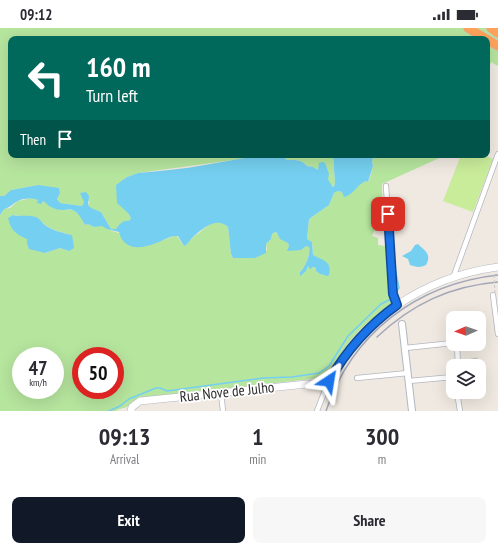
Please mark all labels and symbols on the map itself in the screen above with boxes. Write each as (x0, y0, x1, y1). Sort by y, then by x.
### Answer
pin (371, 197, 405, 231)
north arrow (446, 311, 486, 351)
speed limit sign: 50 (72, 347, 124, 399)
position arrow (308, 360, 350, 402)
street label: Rua Nove de Julho (179, 377, 275, 406)

